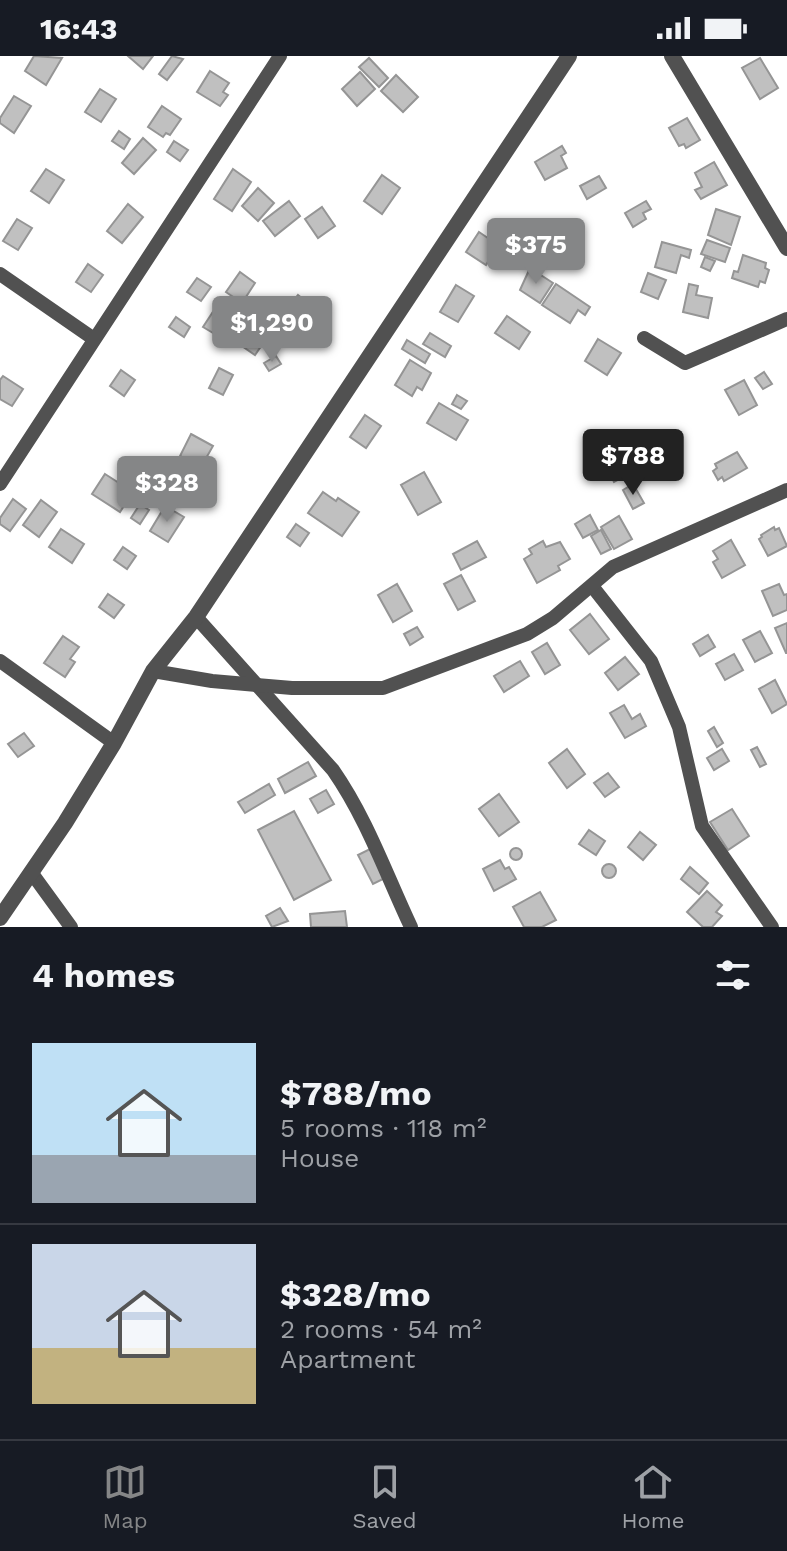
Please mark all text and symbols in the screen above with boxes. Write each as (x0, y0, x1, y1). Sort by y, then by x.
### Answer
text: 16:43 (40, 11, 118, 46)
pin: $375 (489, 218, 583, 286)
text: $375 (505, 229, 567, 259)
pin: $1,290 (207, 296, 337, 364)
text: $1,290 (230, 307, 314, 337)
pin: $788 (586, 429, 680, 497)
text: $788 (601, 440, 665, 470)
pin: $328 (120, 456, 214, 524)
text: $328 (135, 467, 199, 497)
icon: filters (711, 953, 755, 997)
text: 4 homes (32, 955, 175, 995)
text: $788/mo (280, 1073, 432, 1113)
icon: home (96, 1075, 192, 1171)
text: 5 rooms · 118 m² (280, 1113, 486, 1143)
text: House (280, 1143, 359, 1173)
text: $328/mo (280, 1274, 431, 1314)
icon: home (96, 1276, 192, 1372)
text: 2 rooms · 54 m² (280, 1314, 482, 1344)
text: Apartment (280, 1344, 416, 1374)
tab: Map (103, 1460, 147, 1533)
tab: Saved (353, 1460, 416, 1533)
tab: Home (622, 1460, 684, 1533)

